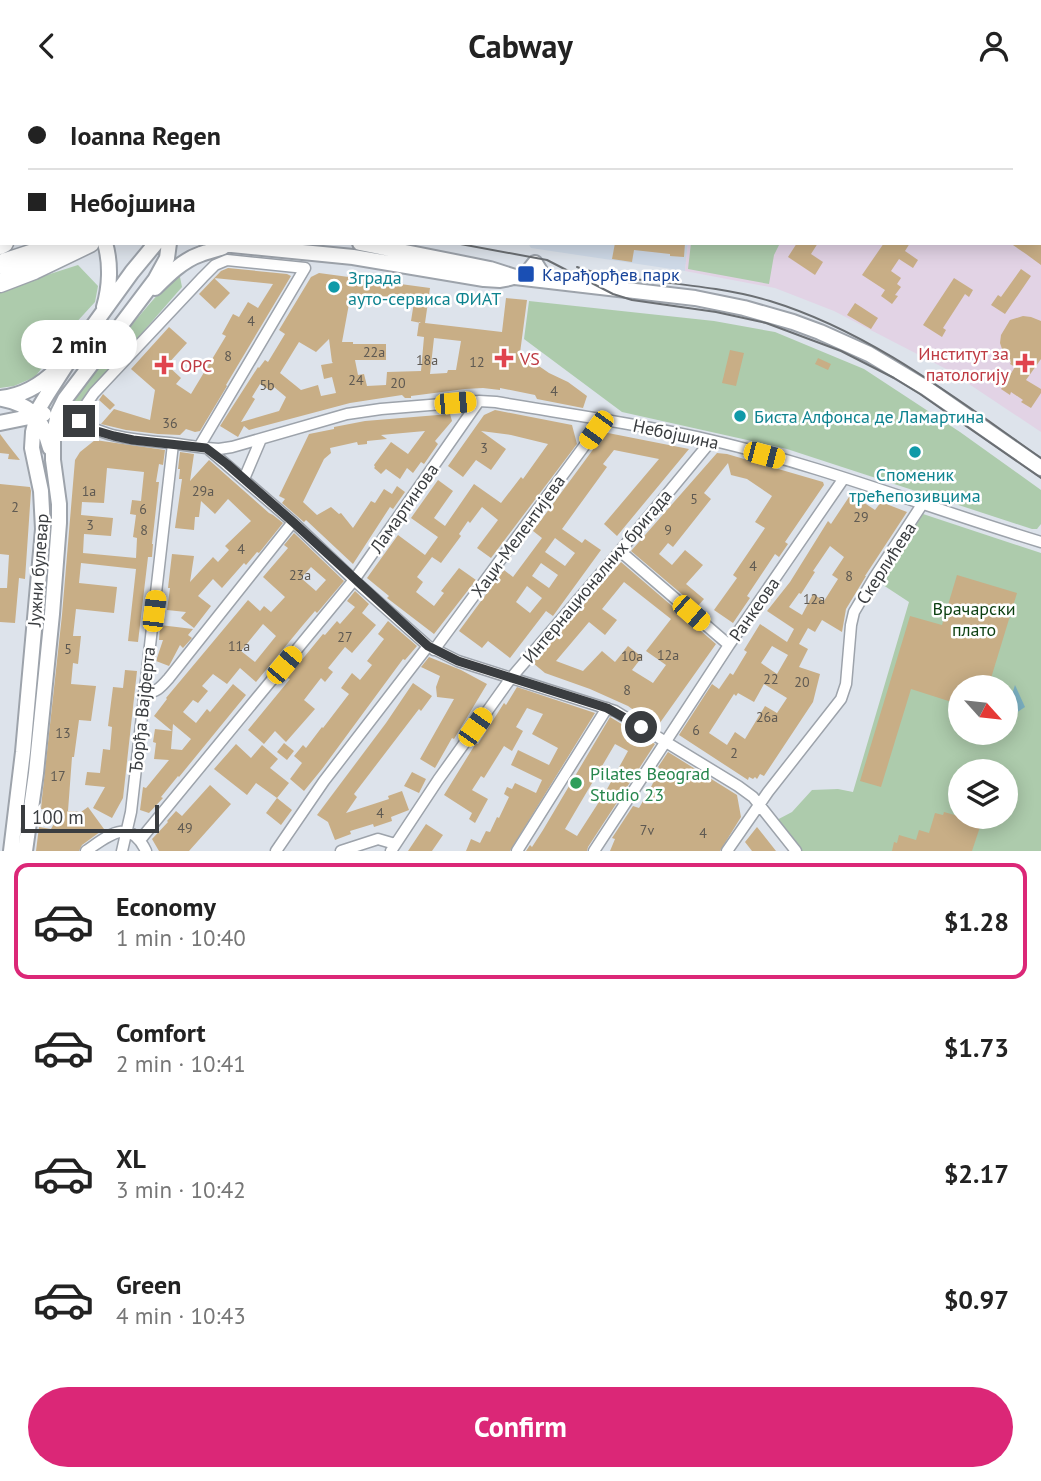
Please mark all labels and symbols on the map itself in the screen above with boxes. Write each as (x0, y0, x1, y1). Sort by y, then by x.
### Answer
place label: Карађорђев парк (542, 263, 680, 286)
marker: Карађорђев парк (516, 264, 536, 284)
place label: Зграда ауто-сервиса ФИАТ (348, 266, 501, 310)
marker: Зграда ауто-сервиса ФИАТ (326, 279, 342, 295)
house number: 4 (247, 312, 255, 330)
callout: 2 min (21, 320, 137, 369)
place label: Институт за патологију (918, 342, 1010, 386)
house number: 22a (363, 343, 385, 361)
house number: 8 (224, 347, 232, 365)
place label: VS (519, 347, 540, 370)
marker: VS (494, 348, 514, 368)
house number: 18a (416, 351, 438, 369)
house number: 12 (469, 353, 485, 371)
marker: Институт за патологију (1015, 353, 1035, 373)
place label: ОРС (180, 354, 212, 377)
marker: ОРС (154, 355, 174, 375)
house number: 24 (348, 371, 364, 389)
house number: 20 (390, 374, 406, 392)
house number: 5b (259, 376, 275, 394)
house number: 4 (550, 382, 558, 400)
car (434, 391, 477, 415)
route end (63, 405, 95, 437)
place label: Биста Алфонса де Ламартина (754, 405, 984, 428)
car (576, 407, 617, 453)
marker: Биста Алфонса де Ламартина (732, 408, 748, 424)
house number: 36 (162, 414, 178, 432)
street label: Небојшина (631, 414, 721, 454)
house number: 3 (480, 439, 488, 457)
car (741, 439, 788, 471)
marker: Споменик трећепозивцима (907, 444, 923, 460)
street label: Ламартинова (364, 459, 443, 558)
place label: Споменик трећепозивцима (849, 463, 981, 507)
street label: Хаџи-Мелентијева (466, 470, 570, 602)
house number: 1a (82, 482, 96, 500)
house number: 29a (192, 482, 214, 500)
street label: Интернационалних бригада (517, 484, 677, 668)
house number: 5 (690, 490, 698, 508)
house number: 2 (11, 498, 19, 516)
house number: 6 (139, 500, 147, 518)
house number: 29 (853, 508, 869, 526)
street label: Јужни булевар (23, 513, 53, 628)
house number: 3 (86, 516, 94, 534)
street label: Скерлићева (851, 518, 921, 608)
house number: 8 (140, 521, 148, 539)
house number: 9 (664, 521, 672, 539)
house number: 4 (237, 540, 245, 558)
house number: 4 (749, 557, 757, 575)
house number: 23a (289, 566, 311, 584)
house number: 8 (845, 567, 853, 585)
street label: Ранкеова (724, 572, 784, 646)
car (142, 589, 167, 633)
house number: 12a (803, 590, 825, 608)
car (669, 591, 714, 635)
park label: Врачарски плато (932, 597, 1016, 641)
house number: 27 (337, 628, 353, 646)
house number: 11a (228, 637, 250, 655)
house number: 5 (64, 640, 72, 658)
car (263, 642, 306, 688)
street label: Ђорђа Вајферта (124, 646, 160, 774)
house number: 12a (657, 646, 679, 664)
house number: 10a (621, 647, 643, 665)
house number: 22 (763, 670, 779, 688)
house number: 20 (794, 673, 810, 691)
north arrow (948, 675, 1018, 745)
house number: 8 (623, 681, 631, 699)
car (455, 704, 496, 750)
house number: 26a (756, 708, 778, 726)
route start (625, 711, 657, 743)
house number: 6 (692, 721, 700, 739)
house number: 13 (55, 724, 71, 742)
house number: 2 (730, 744, 738, 762)
place label: Pilates Beograd Studio 23 (590, 762, 710, 806)
house number: 17 (50, 767, 66, 785)
marker: Pilates Beograd Studio 23 (568, 775, 584, 791)
scale bar (21, 802, 159, 834)
house number: 4 (376, 804, 384, 822)
house number: 49 (177, 819, 193, 837)
house number: 7v (640, 821, 654, 839)
house number: 4 (699, 824, 707, 842)

